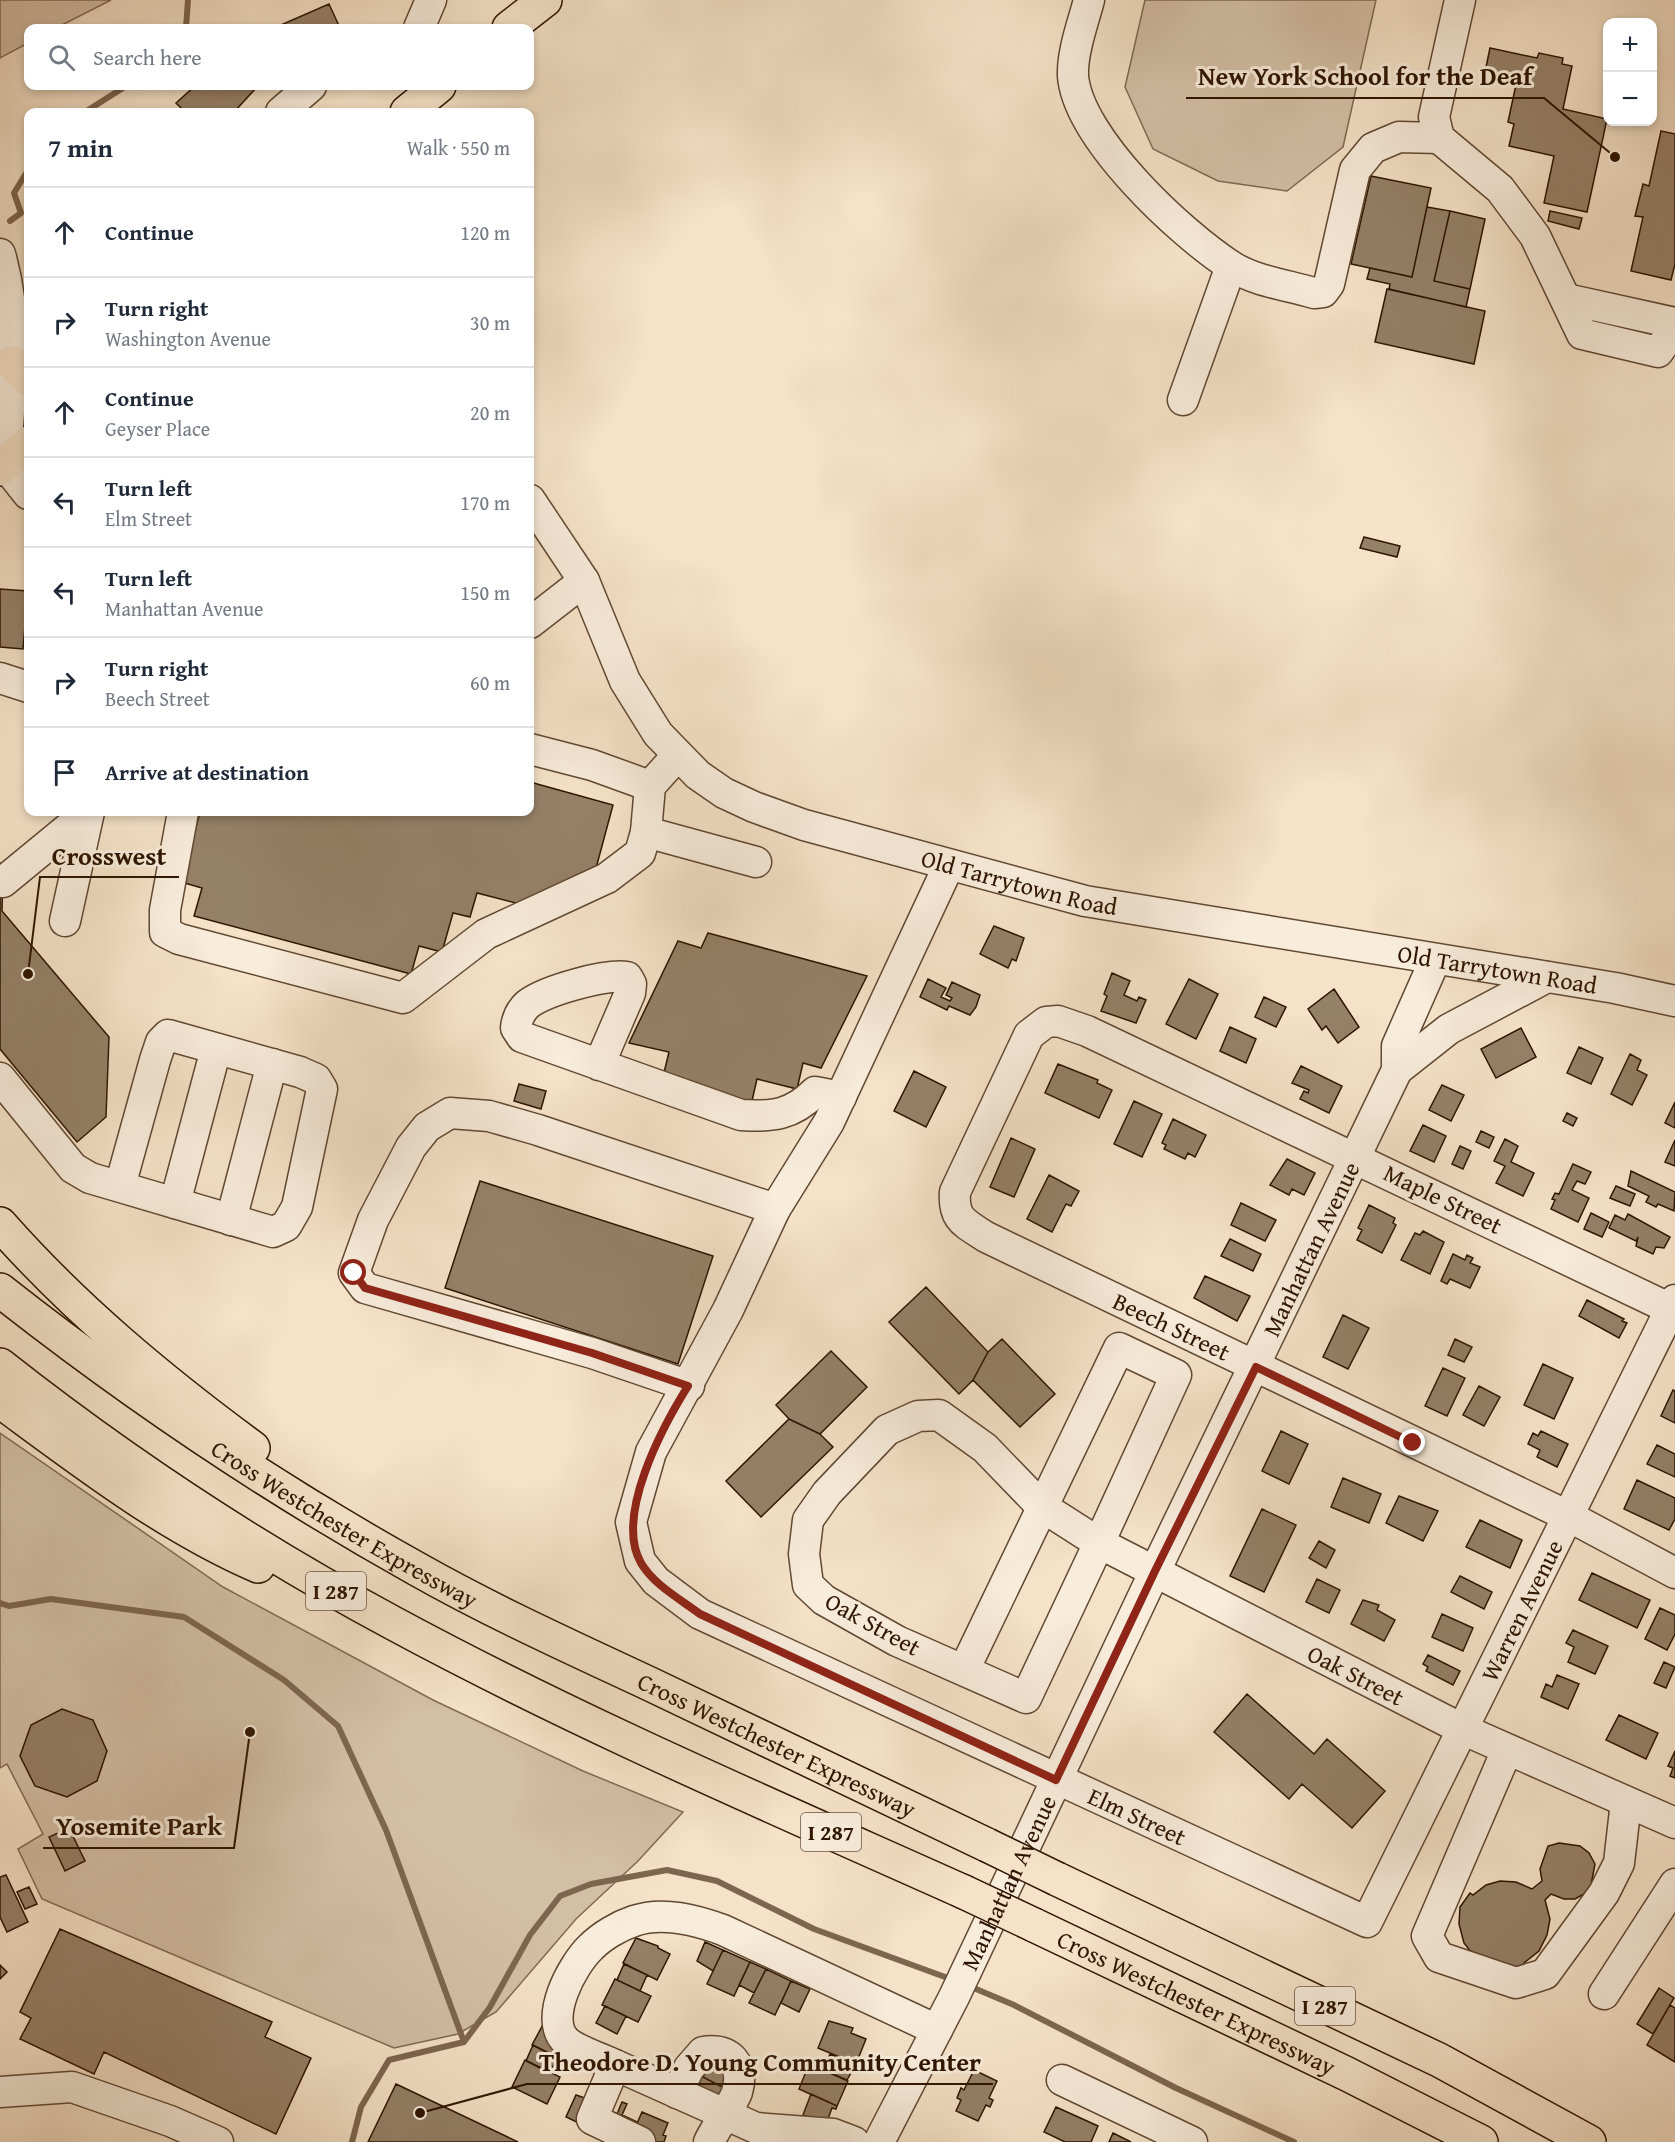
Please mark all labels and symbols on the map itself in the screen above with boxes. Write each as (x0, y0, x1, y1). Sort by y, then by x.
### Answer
callout: New York School for the Deaf (1186, 54, 1544, 98)
text: New York School for the Deaf (1198, 56, 1535, 95)
callout: Crosswest (40, 833, 179, 877)
text: Crosswest (52, 836, 166, 875)
street label: Old Tarrytown Road (917, 840, 1120, 924)
street label: Old Tarrytown Road (1395, 935, 1600, 1002)
street label: Maple Street (1378, 1155, 1509, 1243)
street label: Manhattan Avenue (1253, 1156, 1368, 1342)
route start (340, 1259, 366, 1285)
street label: Beech Street (1107, 1283, 1237, 1369)
route end (1399, 1429, 1425, 1455)
street label: Cross Westchester Expressway (205, 1431, 484, 1616)
street label: Warren Avenue (1472, 1533, 1571, 1687)
road number: I 287 (306, 1572, 366, 1610)
street label: Oak Street (819, 1583, 927, 1665)
street label: Oak Street (1302, 1635, 1411, 1714)
street label: Cross Westchester Expressway (632, 1663, 922, 1826)
street label: Elm Street (1082, 1778, 1192, 1854)
street label: Manhattan Avenue (952, 1789, 1064, 1976)
callout: Yosemite Park (43, 1804, 234, 1848)
text: Yosemite Park (56, 1806, 222, 1845)
road number: I 287 (801, 1813, 861, 1851)
street label: Cross Westchester Expressway (1051, 1921, 1342, 2084)
road number: I 287 (1295, 1987, 1355, 2025)
callout: Theodore D. Young Community Center (527, 2040, 993, 2084)
text: Theodore D. Young Community Center (539, 2042, 981, 2081)

